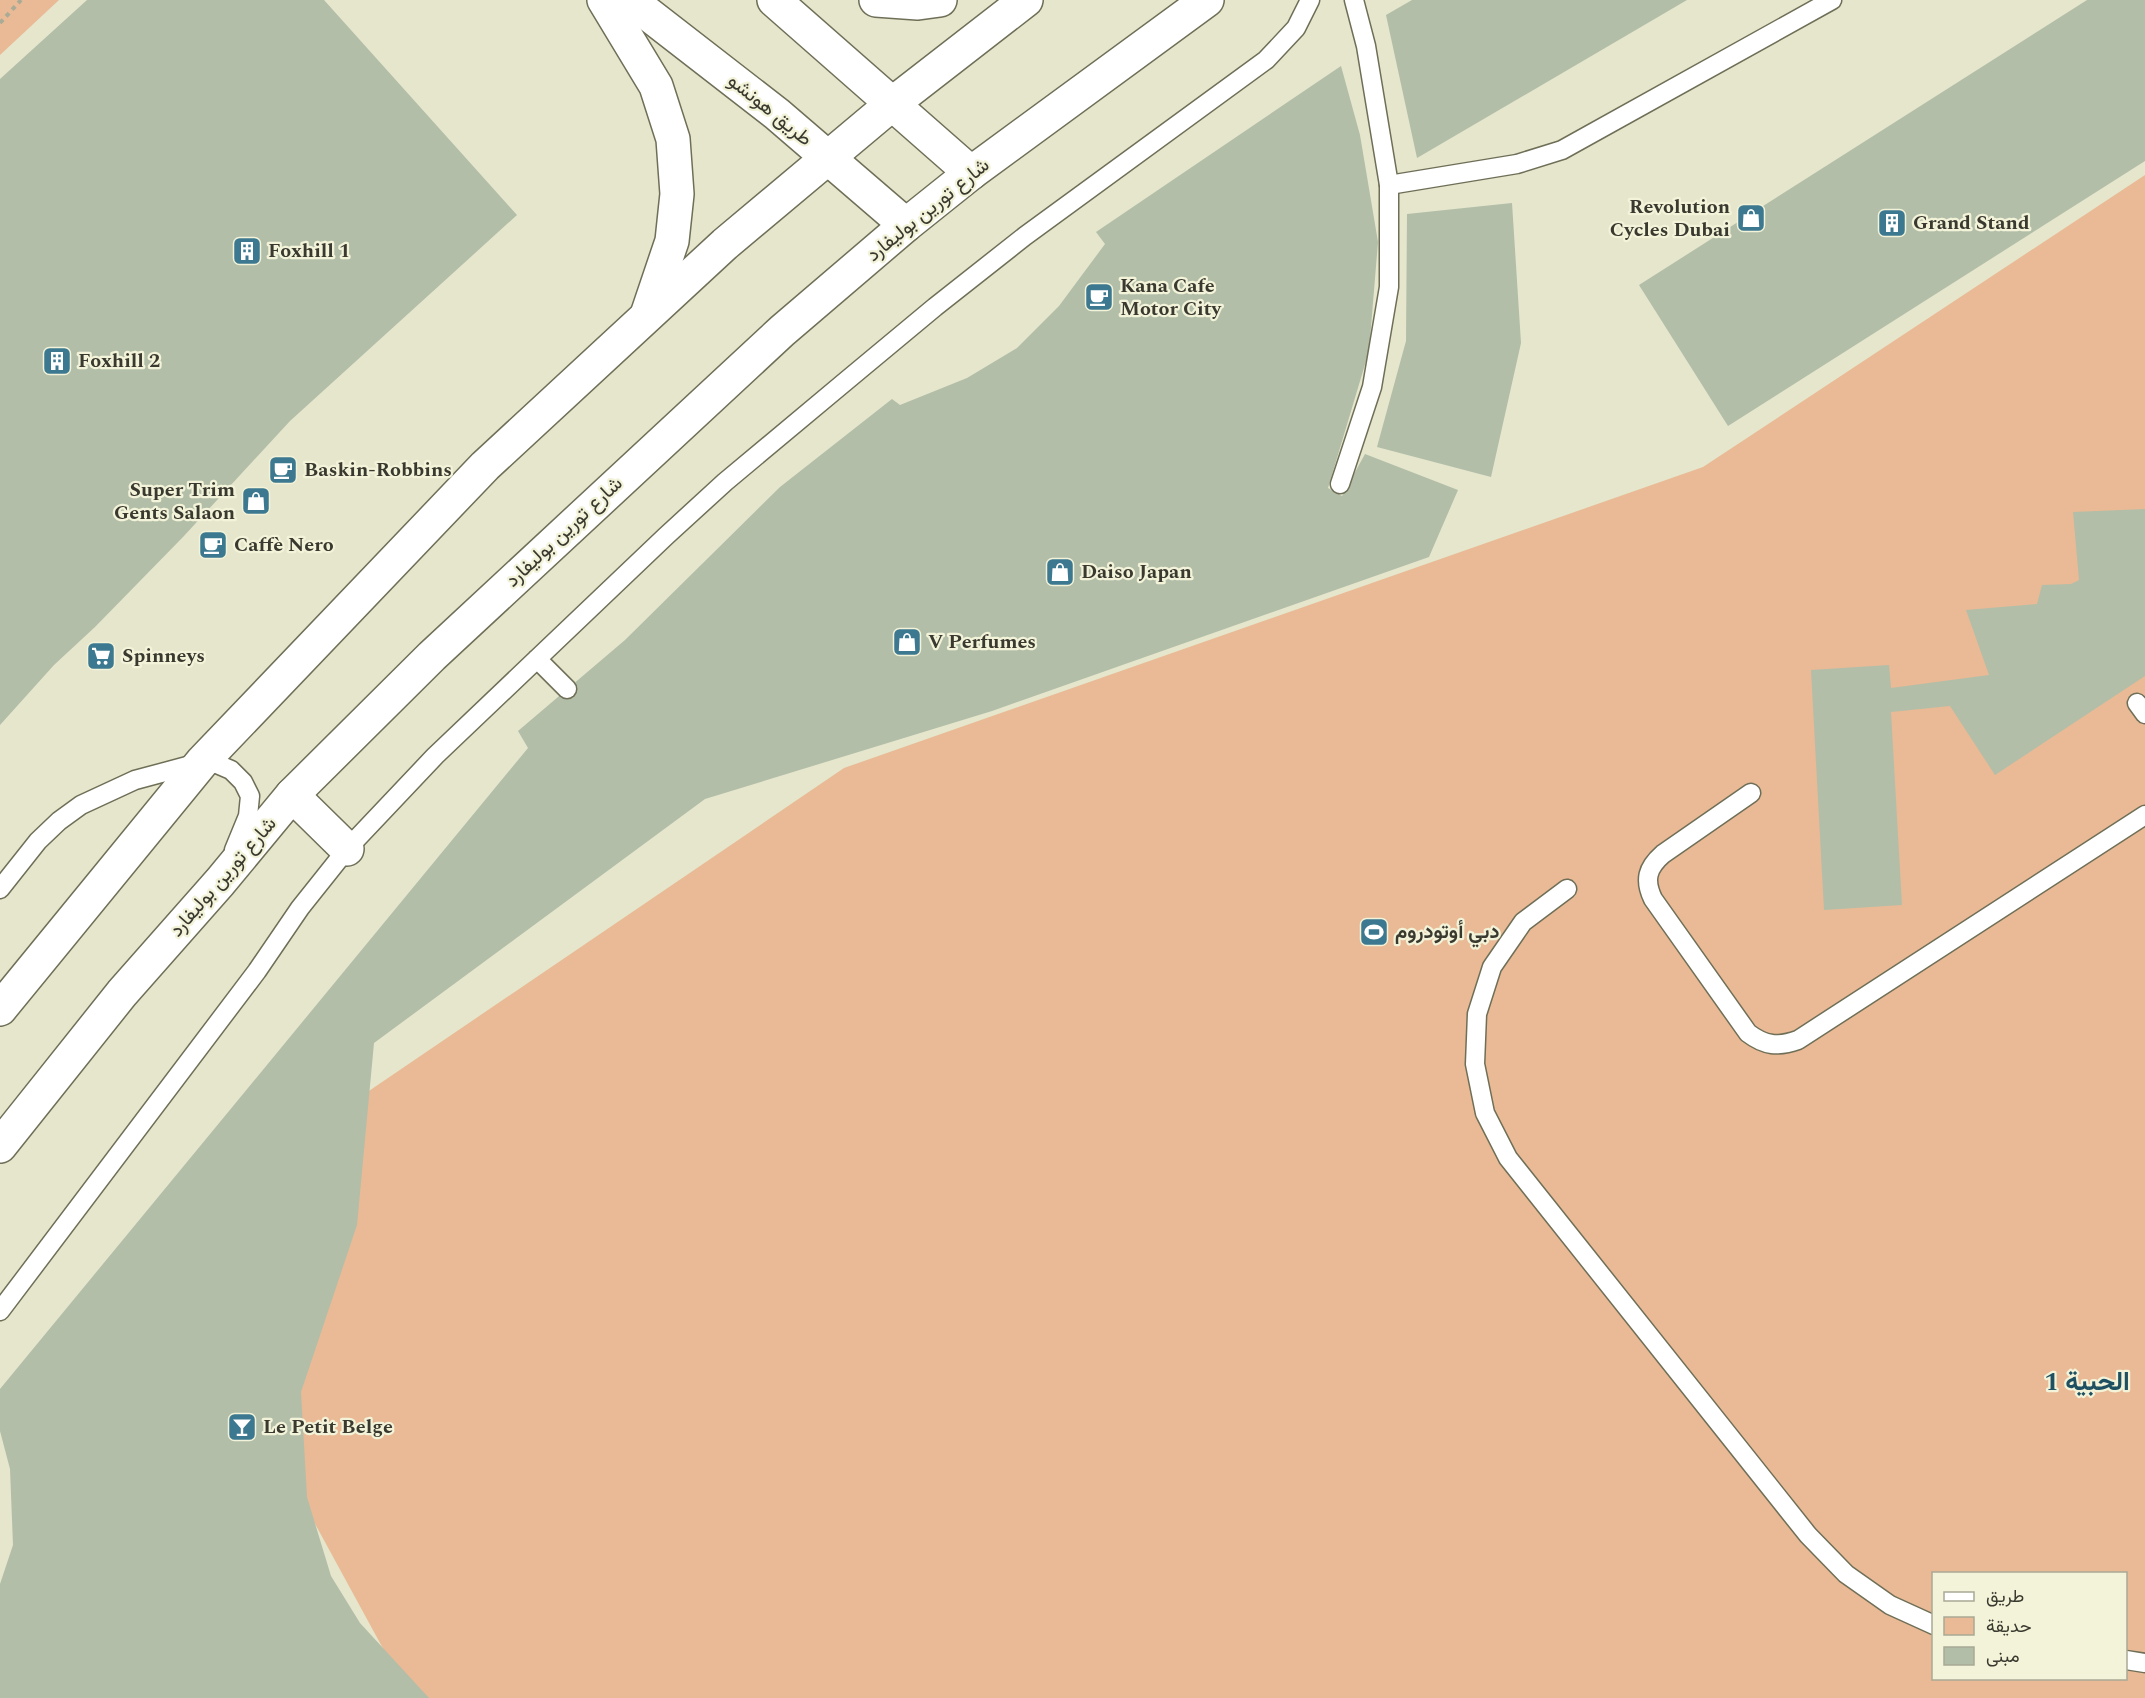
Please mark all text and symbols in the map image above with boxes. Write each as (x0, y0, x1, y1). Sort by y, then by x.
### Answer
street label: طريق هونشو (721, 66, 819, 154)
street label: شارع تورين بوليفارد (860, 151, 996, 269)
place label: Revolution Cycles Dubai (1610, 192, 1730, 245)
shop icon: Revolution Cycles Dubai (1735, 202, 1767, 234)
building icon: Grand Stand (1876, 207, 1908, 239)
place label: Grand Stand (1913, 208, 2030, 238)
building icon: Foxhill 1 (231, 235, 263, 267)
place label: Foxhill 1 (268, 236, 350, 266)
place label: Kana Cafe Motor City (1120, 271, 1222, 324)
cafe icon: Kana Cafe Motor City (1083, 281, 1115, 313)
building icon: Foxhill 2 (41, 345, 73, 377)
place label: Foxhill 2 (78, 346, 160, 376)
cafe icon: Baskin-Robbins (267, 454, 299, 486)
place label: Baskin-Robbins (304, 455, 452, 485)
street label: شارع تورين بوليفارد (498, 469, 630, 595)
place label: Super Trim Gents Salaon (114, 475, 235, 528)
shop icon: Super Trim Gents Salaon (240, 485, 272, 517)
cafe icon: Caffè Nero (197, 529, 229, 561)
place label: Caffè Nero (234, 530, 334, 560)
shop icon: Daiso Japan (1044, 556, 1076, 588)
place label: Daiso Japan (1081, 557, 1192, 587)
shop icon: V Perfumes (891, 626, 923, 658)
place label: V Perfumes (928, 627, 1036, 657)
supermarket icon: Spinneys (85, 640, 117, 672)
place label: Spinneys (122, 641, 205, 671)
street label: شارع تورين بوليفارد (162, 810, 284, 944)
sports icon: دبي أوتودروم (1358, 916, 1390, 948)
place label: دبي أوتودروم (1395, 917, 1499, 948)
district label: الحبية 1 (2044, 1362, 2130, 1402)
bar icon: Le Petit Belge (226, 1411, 258, 1443)
place label: Le Petit Belge (263, 1412, 393, 1442)
legend (1932, 1572, 2127, 1680)
text: طريق (1986, 1583, 2024, 1610)
text: حديقة (1986, 1613, 2032, 1640)
text: مبنى (1986, 1643, 2020, 1670)

